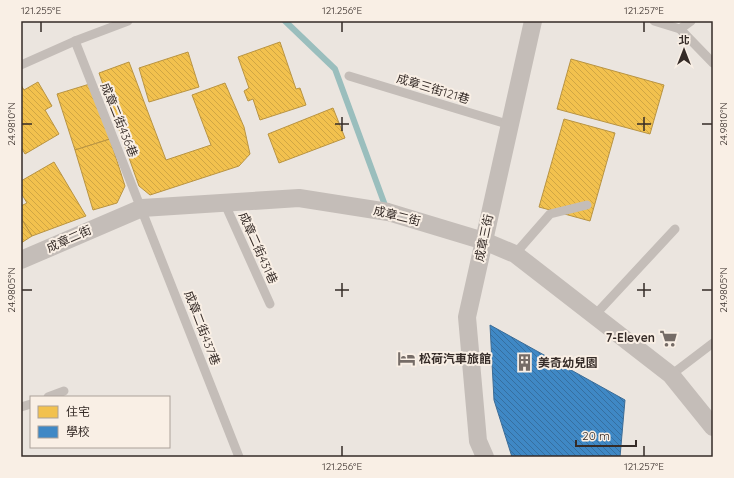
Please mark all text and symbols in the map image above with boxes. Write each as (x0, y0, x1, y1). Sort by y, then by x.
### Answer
text: 121.255°E (21, 4, 61, 17)
text: 121.256°E (322, 4, 362, 17)
text: 121.257°E (624, 4, 664, 17)
north arrow (664, 30, 704, 70)
text: 北 (679, 33, 690, 47)
street label: 成章三街121巷 (395, 70, 471, 107)
street label: 成章二街436巷 (98, 80, 141, 159)
text: 24.9810°N (5, 102, 18, 146)
text: 24.9810°N (717, 102, 730, 146)
street label: 成章二街 (372, 202, 422, 229)
street label: 成章二街431巷 (236, 210, 281, 286)
street label: 成章三街 (471, 213, 496, 263)
street label: 成章二街 (44, 222, 94, 255)
text: 24.9805°N (5, 267, 18, 313)
text: 24.9805°N (717, 267, 730, 313)
street label: 成章二街437巷 (181, 288, 224, 367)
supermarket icon: 7-Eleven (658, 328, 678, 348)
place label: 7-Eleven (606, 330, 655, 345)
hotel icon: 松荷汽車旅館 (396, 349, 416, 369)
place label: 松荷汽車旅館 (419, 351, 491, 366)
building icon: 美奇幼兒園 (515, 353, 535, 373)
place label: 美奇幼兒園 (538, 355, 598, 370)
legend (30, 396, 170, 448)
text: 住宅 (66, 404, 90, 419)
scale bar (576, 422, 636, 448)
text: 學校 (66, 424, 90, 439)
text: 20 m (582, 428, 610, 443)
text: 121.256°E (322, 460, 362, 473)
text: 121.257°E (624, 460, 664, 473)

